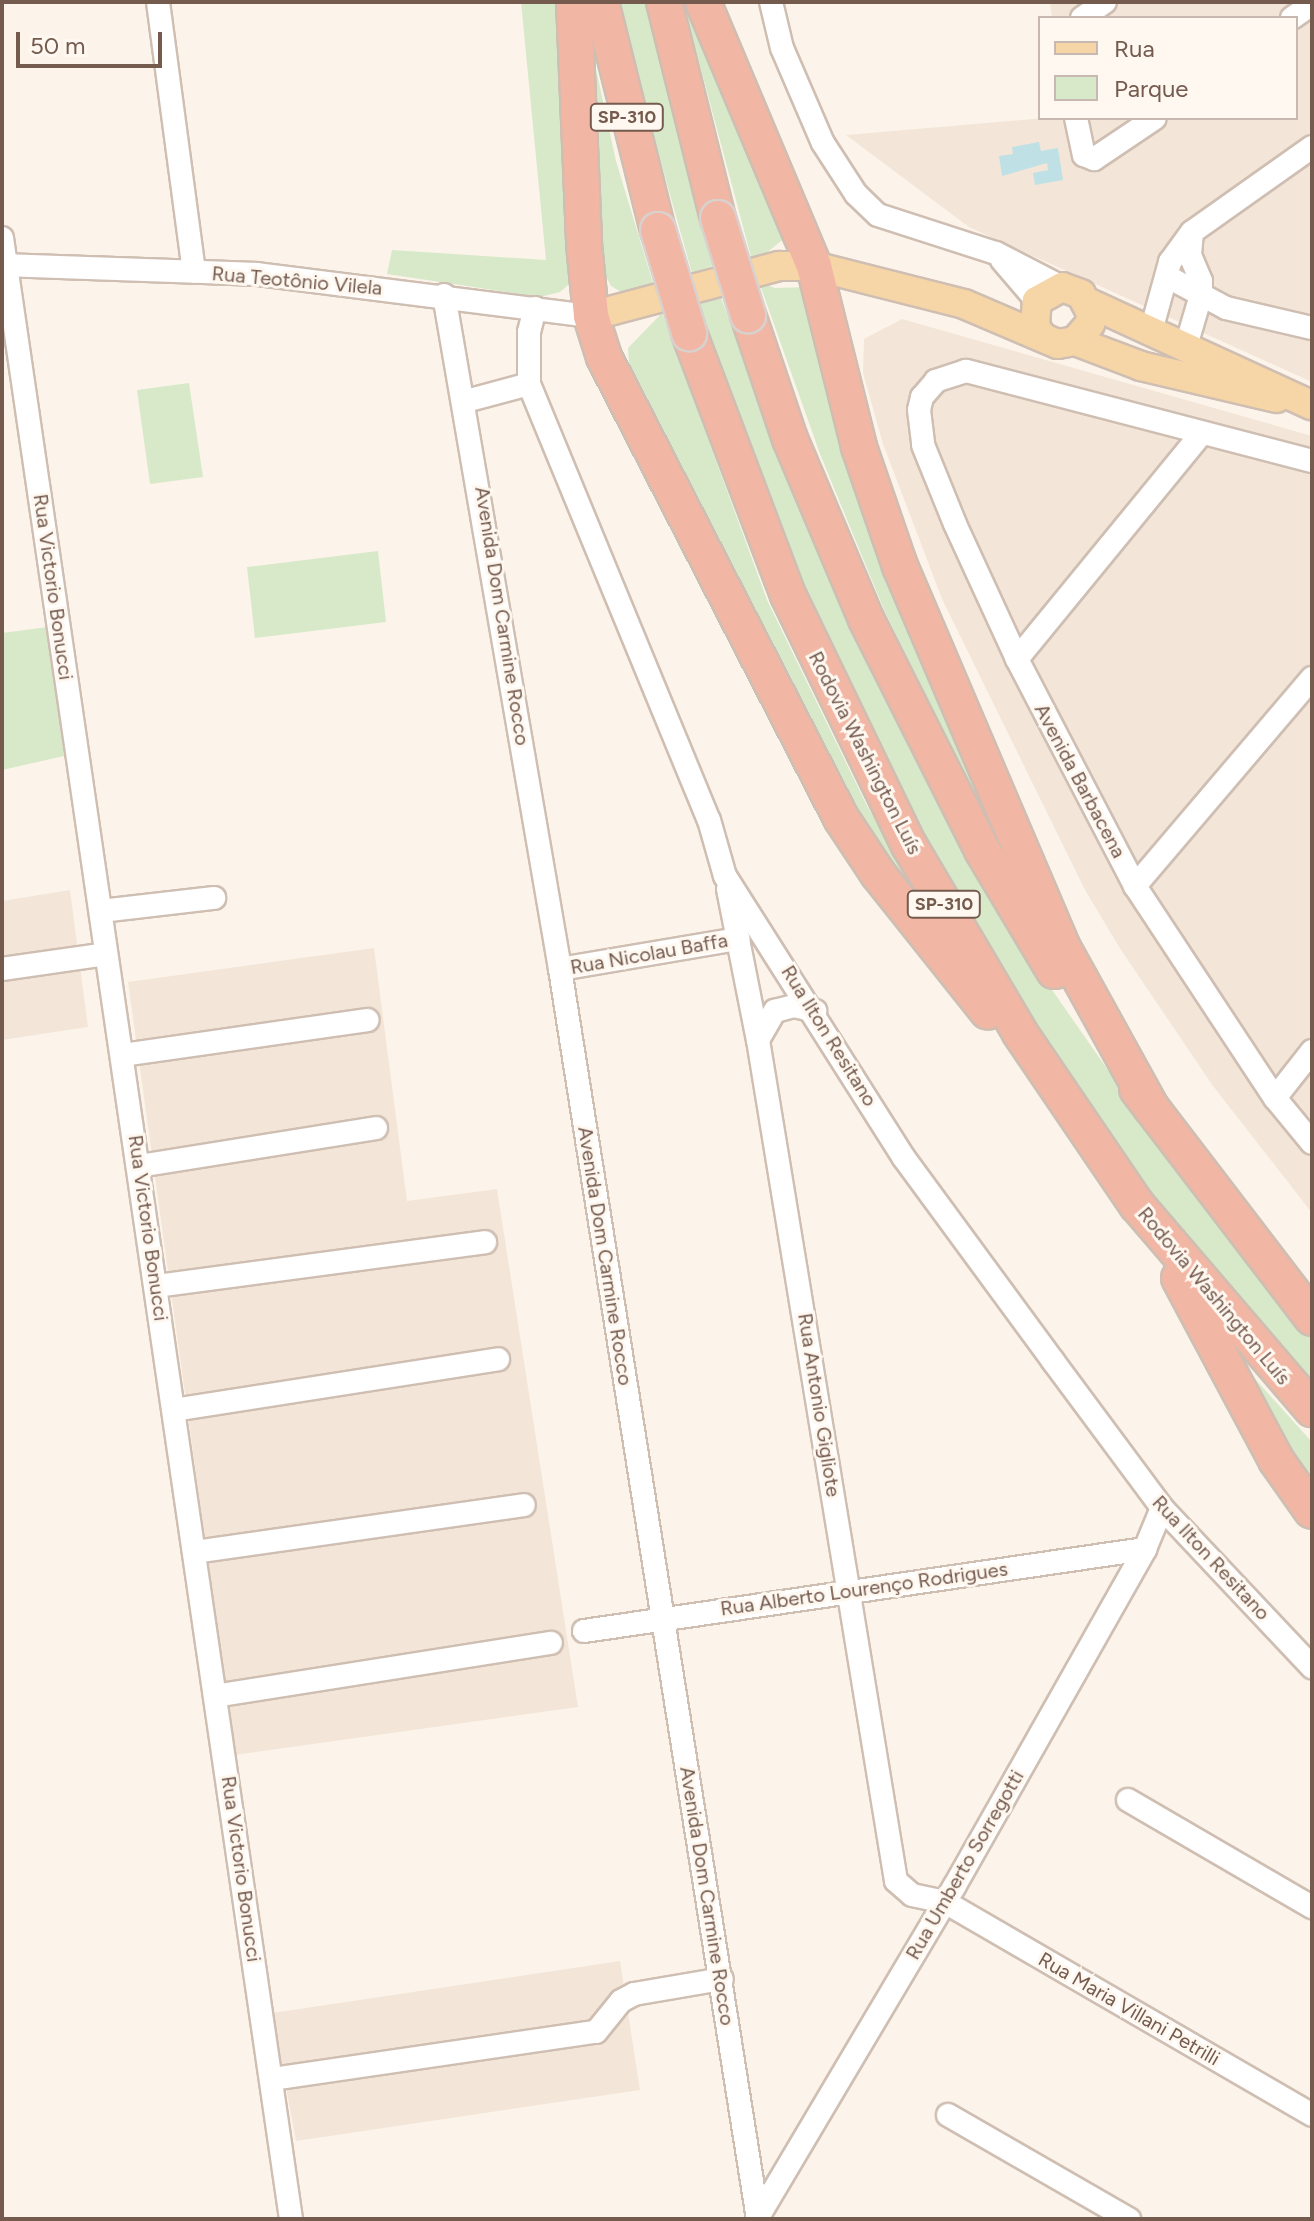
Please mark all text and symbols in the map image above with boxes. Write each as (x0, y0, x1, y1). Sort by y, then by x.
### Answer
scale bar (20, 16, 166, 66)
legend (1038, 16, 1298, 120)
text: 50 m (30, 31, 86, 60)
text: Rua (1114, 34, 1155, 63)
text: Parque (1114, 74, 1188, 103)
road number: SP-310 (589, 103, 665, 131)
street label: Rua Teotônio Vilela (211, 262, 383, 300)
street label: Avenida Dom Carmine Rocco (470, 485, 534, 747)
street label: Rua Victorio Bonucci (28, 492, 78, 682)
street label: Rodovia Washington Luís (803, 647, 927, 859)
street label: Avenida Barbacena (1029, 700, 1131, 862)
road number: SP-310 (906, 890, 982, 918)
street label: Rua Nicolau Baffa (568, 928, 730, 980)
street label: Rua Ilton Resitano (776, 961, 882, 1111)
street label: Avenida Dom Carmine Rocco (573, 1125, 637, 1387)
street label: Rua Victorio Bonucci (123, 1133, 173, 1323)
street label: Rodovia Washington Luís (1133, 1202, 1295, 1390)
street label: Rua Antonio Gigliote (793, 1311, 845, 1499)
street label: Rua Ilton Resitano (1147, 1491, 1275, 1625)
street label: Rua Alberto Lourenço Rodrigues (719, 1557, 1009, 1621)
street label: Avenida Dom Carmine Rocco (675, 1765, 739, 2027)
street label: Rua Umberto Sorregotti (901, 1766, 1029, 1964)
street label: Rua Victorio Bonucci (216, 1774, 266, 1964)
street label: Rua Maria Villani Petrilli (1034, 1947, 1224, 2071)

